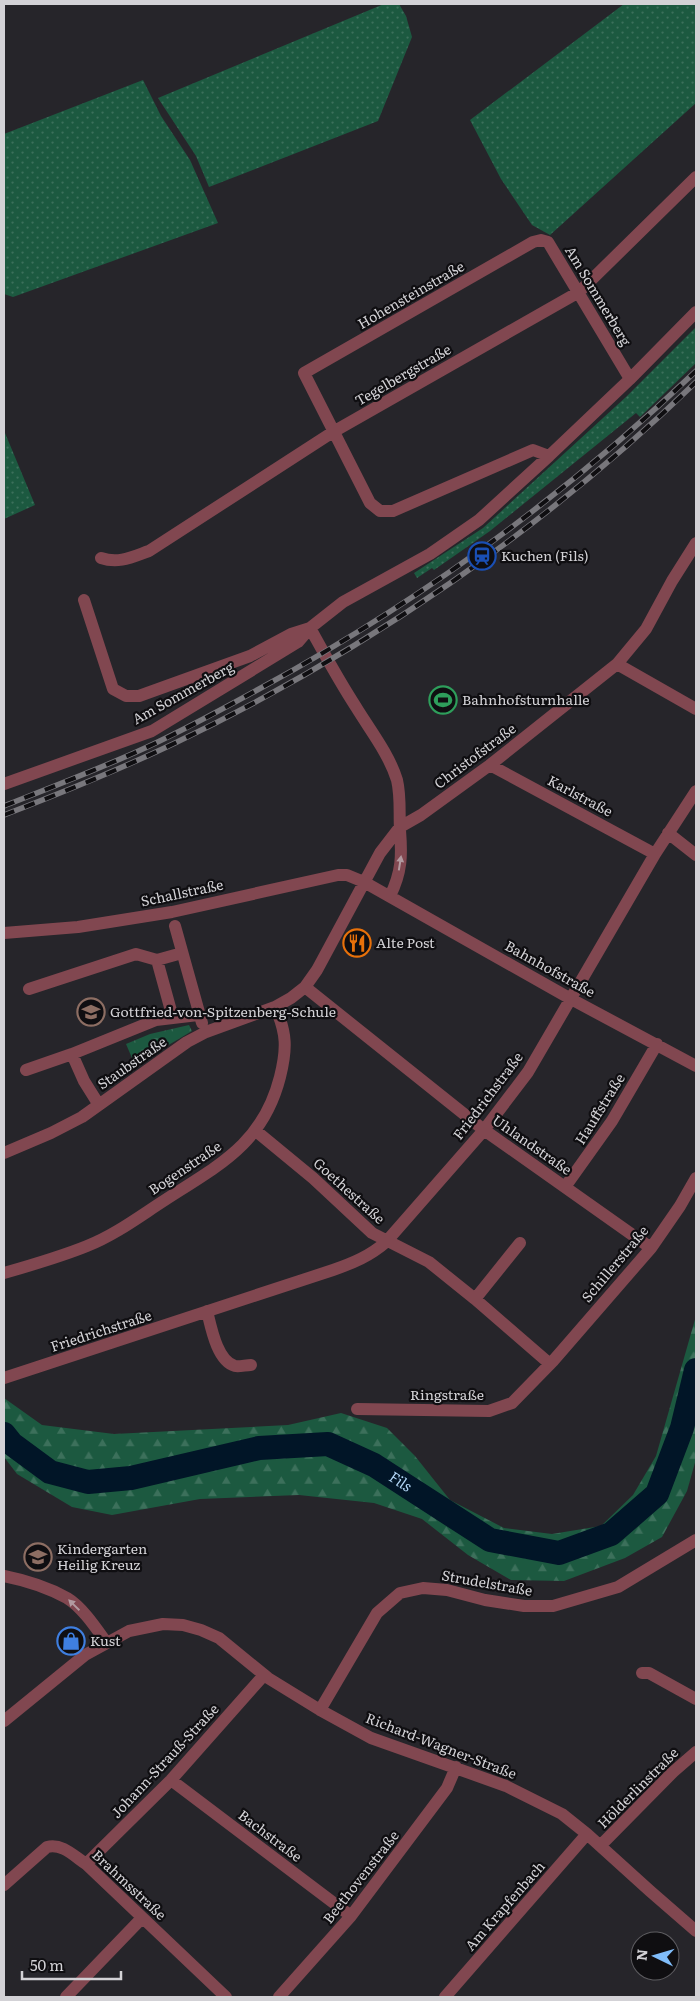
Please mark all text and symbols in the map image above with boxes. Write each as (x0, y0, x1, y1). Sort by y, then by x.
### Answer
street label: Am Sommerberg (561, 242, 637, 349)
street label: Hohensteinstraße (353, 255, 468, 333)
street label: Tegelbergstraße (351, 338, 454, 410)
station icon: Kuchen (Fils) (467, 541, 497, 571)
place label: Kuchen (Fils) (501, 545, 589, 565)
street label: Am Sommerberg (128, 656, 237, 728)
sports icon: Bahnhofsturnhalle (428, 685, 458, 715)
place label: Bahnhofsturnhalle (462, 689, 590, 709)
street label: Christofstraße (429, 718, 519, 793)
street label: Karlstraße (544, 770, 617, 821)
one-way arrow (397, 854, 405, 870)
street label: Schallstraße (139, 874, 225, 911)
restaurant icon: Alte Post (342, 928, 372, 958)
place label: Alte Post (376, 932, 435, 952)
street label: Bahnhofstraße (502, 935, 599, 1001)
school or university icon: Gottfried-von-Spitzenberg-Schule (76, 997, 106, 1027)
place label: Gottfried-von-Spitzenberg-Schule (110, 1001, 336, 1021)
street label: Staubstraße (93, 1031, 170, 1093)
street label: Friedrichstraße (448, 1047, 527, 1143)
street label: Hauffstraße (569, 1069, 629, 1148)
street label: Uhlandstraße (489, 1109, 576, 1179)
street label: Bogenstraße (144, 1135, 225, 1199)
street label: Goethestraße (309, 1153, 390, 1228)
street label: Schillerstraße (576, 1221, 652, 1306)
street label: Friedrichstraße (48, 1304, 154, 1356)
street label: Ringstraße (410, 1384, 484, 1404)
water label: Fils (385, 1465, 417, 1497)
place label: Kindergarten Heilig Kreuz (57, 1538, 147, 1574)
school or university icon: Kindergarten Heilig Kreuz (23, 1542, 53, 1572)
street label: Strudelstraße (440, 1564, 534, 1600)
one-way arrow (69, 1599, 81, 1611)
shop icon: Kust (56, 1626, 86, 1656)
place label: Kust (90, 1630, 121, 1650)
street label: Johann-Strauß-Straße (106, 1699, 223, 1822)
street label: Richard-Wagner-Straße (363, 1707, 520, 1783)
street label: Hölderlinstraße (592, 1742, 682, 1832)
street label: Bachstraße (235, 1805, 307, 1866)
street label: Beethovenstraße (318, 1826, 403, 1927)
street label: Brahmsstraße (88, 1845, 171, 1924)
street label: Am Krapfenbach (460, 1856, 549, 1955)
north arrow (630, 1931, 680, 1981)
scale bar (22, 1948, 121, 1980)
text: N (631, 1948, 652, 1962)
text: 50 m (30, 1953, 64, 1976)

